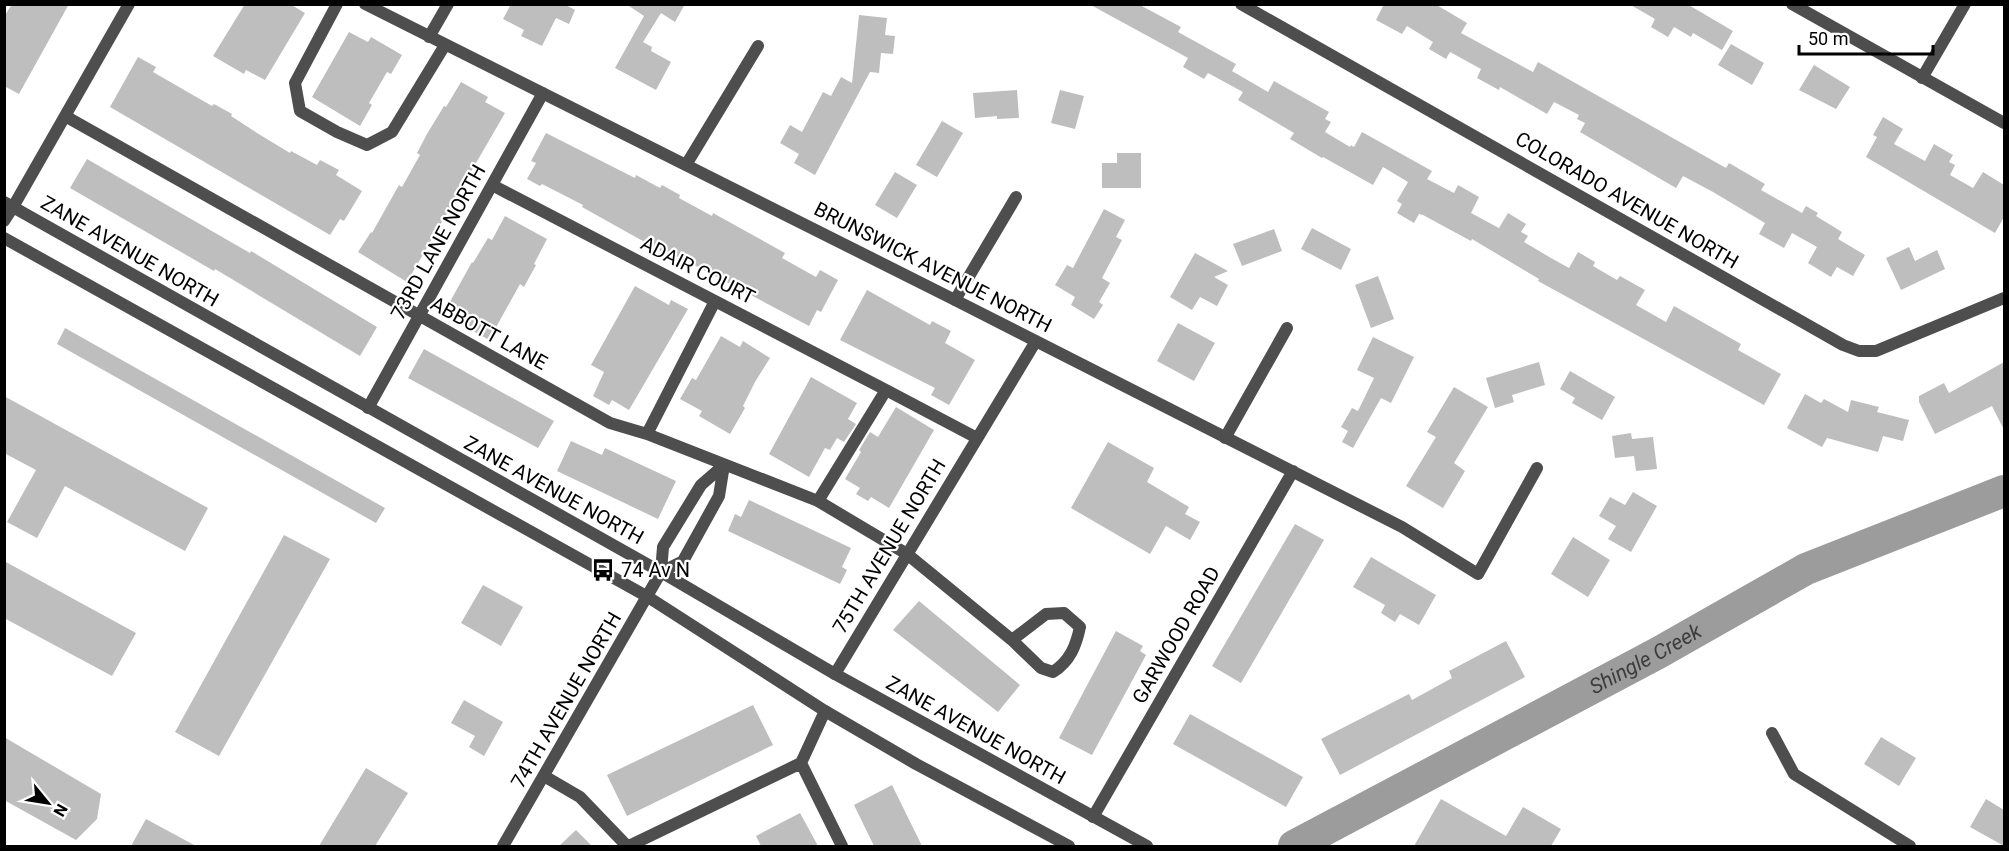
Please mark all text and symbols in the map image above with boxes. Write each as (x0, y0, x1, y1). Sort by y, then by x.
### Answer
scale bar (1799, 18, 1932, 56)
text: 50 m (1808, 28, 1848, 49)
street label: COLORADO AVENUE NORTH (1511, 126, 1743, 274)
street label: 73RD LANE NORTH (386, 160, 490, 324)
street label: ZANE AVENUE NORTH (37, 190, 223, 312)
street label: BRUNSWICK AVENUE NORTH (810, 197, 1056, 337)
street label: ADAIR COURT (637, 231, 759, 309)
street label: ABBOTT LANE (426, 291, 552, 375)
street label: ZANE AVENUE NORTH (460, 431, 648, 549)
street label: 75TH AVENUE NORTH (827, 454, 951, 638)
bus stop icon: 74 Av N (590, 557, 616, 583)
place label: 74 Av N (621, 558, 690, 582)
street label: GARWOOD ROAD (1127, 562, 1225, 708)
street label: 74TH AVENUE NORTH (506, 608, 626, 792)
water label: Shingle Creek (1585, 619, 1706, 699)
street label: ZANE AVENUE NORTH (882, 671, 1070, 789)
north arrow (18, 773, 78, 833)
text: N (50, 801, 72, 820)

